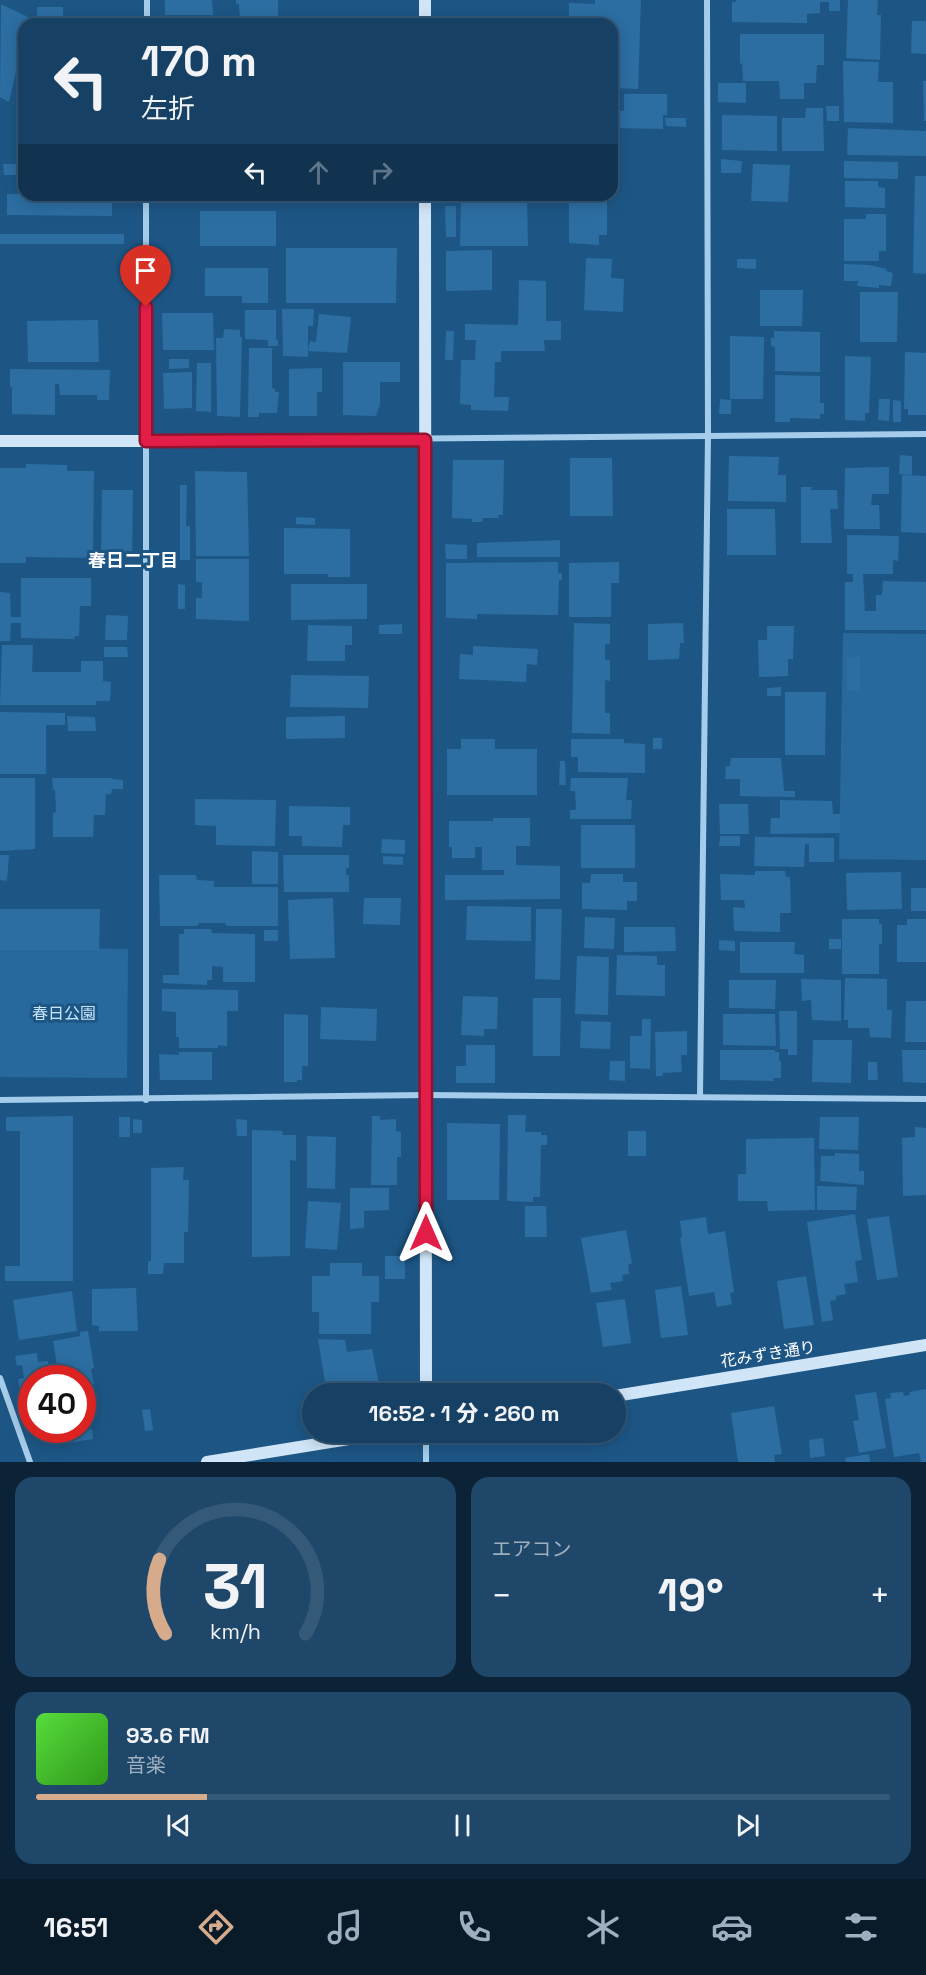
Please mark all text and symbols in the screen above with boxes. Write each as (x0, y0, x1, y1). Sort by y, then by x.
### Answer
text: 170 m (141, 35, 257, 88)
icon: left (42, 42, 120, 120)
text: 左折 (141, 91, 195, 126)
icon: left (239, 156, 272, 189)
icon: ahead (302, 156, 335, 189)
icon: right (365, 156, 398, 189)
pin (120, 245, 171, 307)
icon: arrive (129, 254, 162, 287)
district label: 春日二丁目 (88, 549, 178, 572)
park label: 春日公園 (32, 1003, 96, 1024)
position arrow (394, 1201, 458, 1265)
street label: 花みずき通り (719, 1336, 817, 1372)
speed limit sign: 40 (18, 1365, 96, 1443)
text: 16:52 · 1 分 · 260 m (369, 1399, 559, 1427)
text: エアコン (492, 1536, 572, 1562)
text: 31 (203, 1547, 268, 1626)
text: 19° (658, 1567, 724, 1624)
text: − (492, 1575, 512, 1617)
text: + (870, 1575, 890, 1617)
text: km/h (210, 1618, 261, 1645)
text: 93.6 FM (126, 1721, 210, 1749)
text: 音楽 (126, 1752, 166, 1778)
icon: previous (162, 1809, 195, 1842)
icon: pause (446, 1809, 479, 1842)
icon: next (731, 1809, 764, 1842)
icon: directions (195, 1906, 237, 1948)
icon: music (324, 1906, 366, 1948)
icon: phone (453, 1906, 495, 1948)
icon: climate (582, 1906, 624, 1948)
icon: car (711, 1906, 753, 1948)
icon: filters (840, 1906, 882, 1948)
text: 16:51 (44, 1910, 108, 1945)

